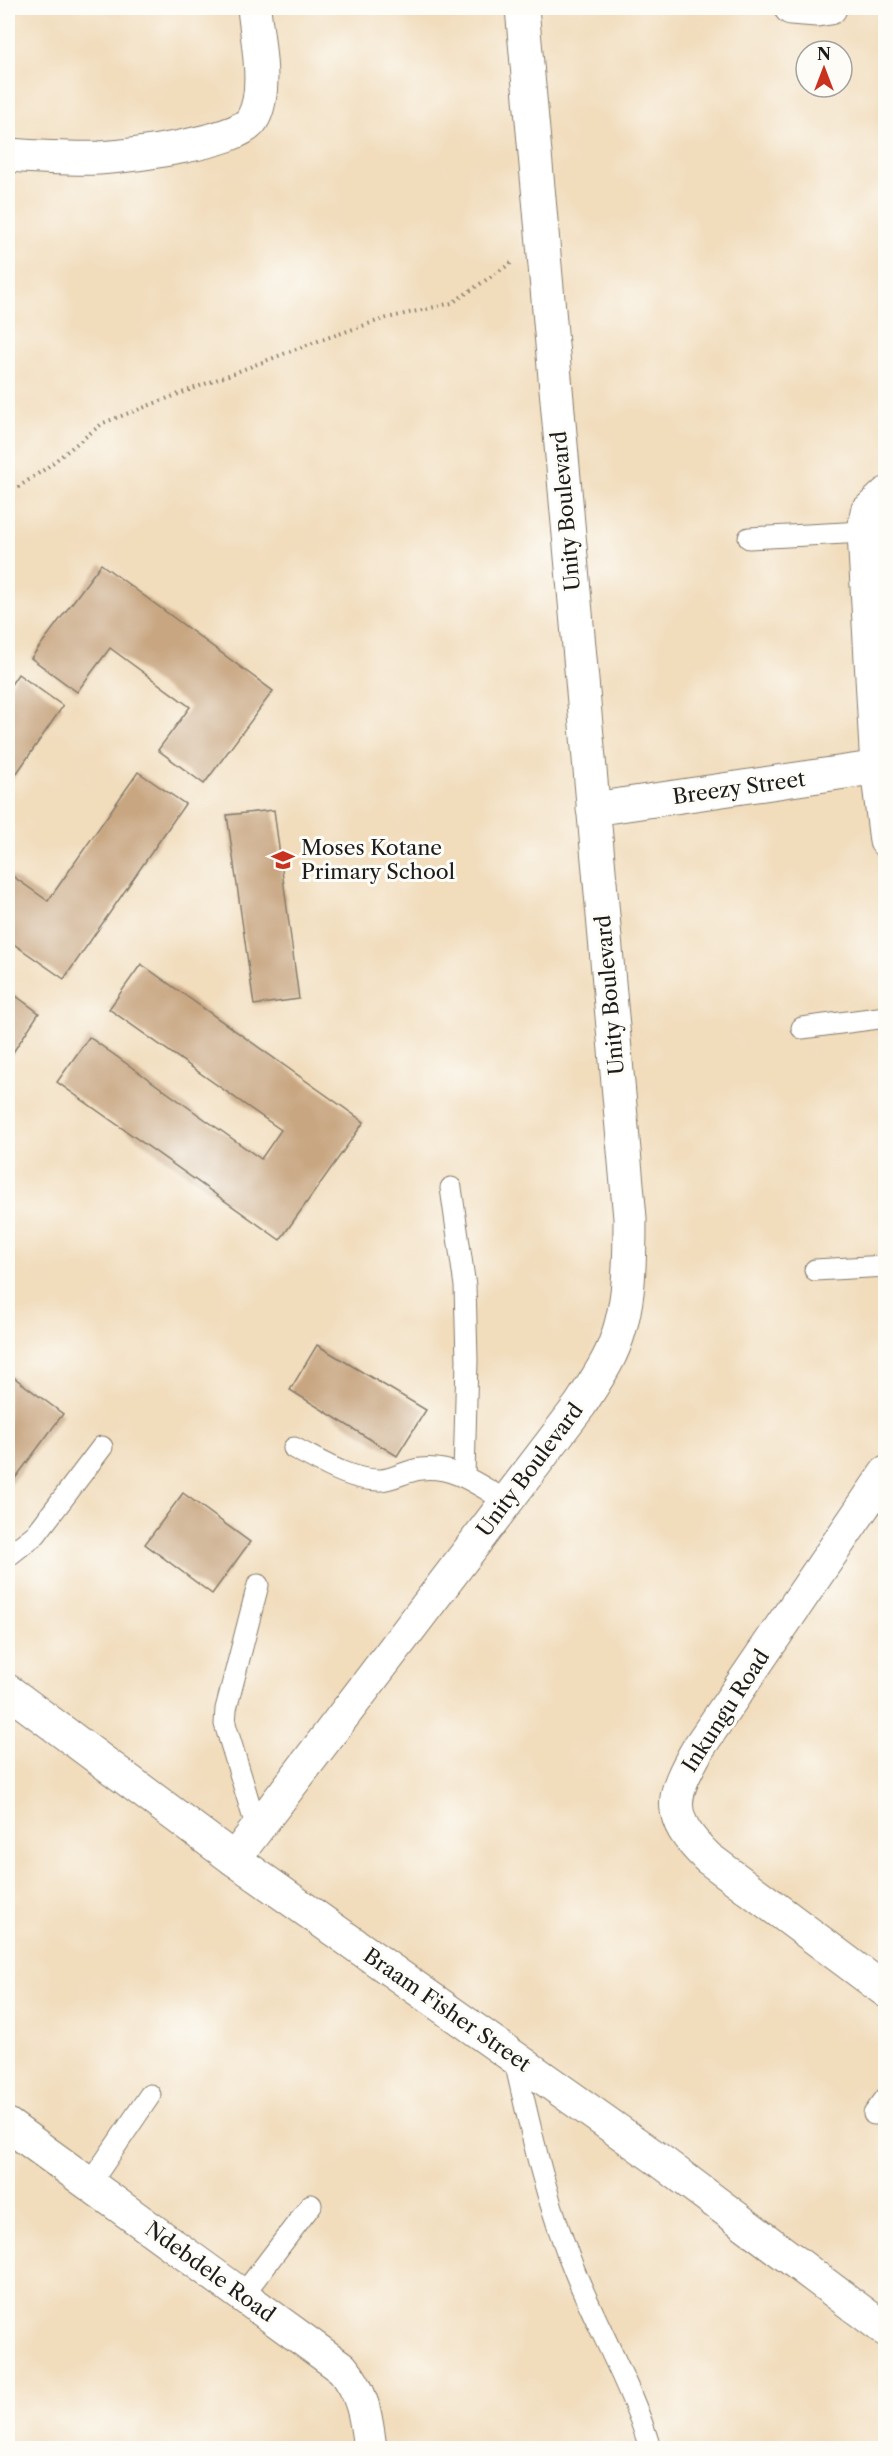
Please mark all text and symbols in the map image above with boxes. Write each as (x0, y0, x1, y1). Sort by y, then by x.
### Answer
north arrow (794, 39, 854, 99)
text: N (817, 44, 831, 64)
street label: Unity Boulevard (546, 430, 585, 592)
street label: Breezy Street (671, 766, 807, 809)
place label: Moses Kotane Primary School (301, 835, 455, 884)
school or university icon: Moses Kotane Primary School (270, 847, 296, 873)
street label: Unity Boulevard (590, 914, 629, 1076)
street label: Unity Boulevard (471, 1398, 588, 1541)
street label: Inkungu Road (677, 1645, 775, 1777)
street label: Braam Fisher Street (359, 1942, 536, 2077)
street label: Ndebdele Road (141, 2216, 280, 2327)

